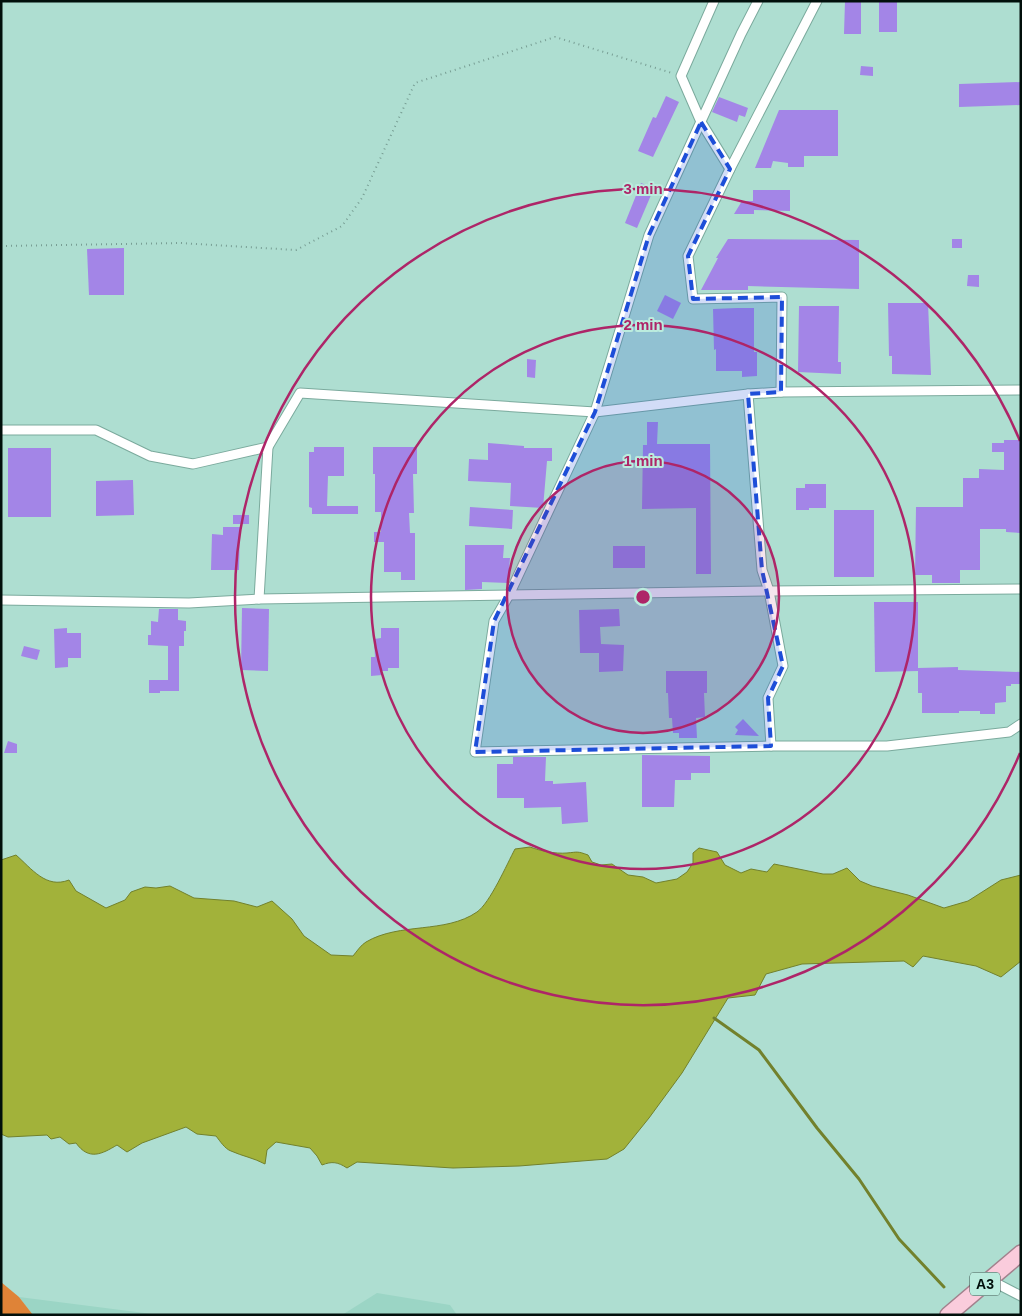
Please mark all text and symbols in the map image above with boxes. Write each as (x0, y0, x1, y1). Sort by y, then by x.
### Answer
text: 3 min (623, 180, 663, 197)
text: 2 min (623, 316, 663, 333)
text: 1 min (623, 452, 663, 469)
centre of rings (634, 588, 652, 606)
road number: A3 (970, 1272, 1000, 1296)

